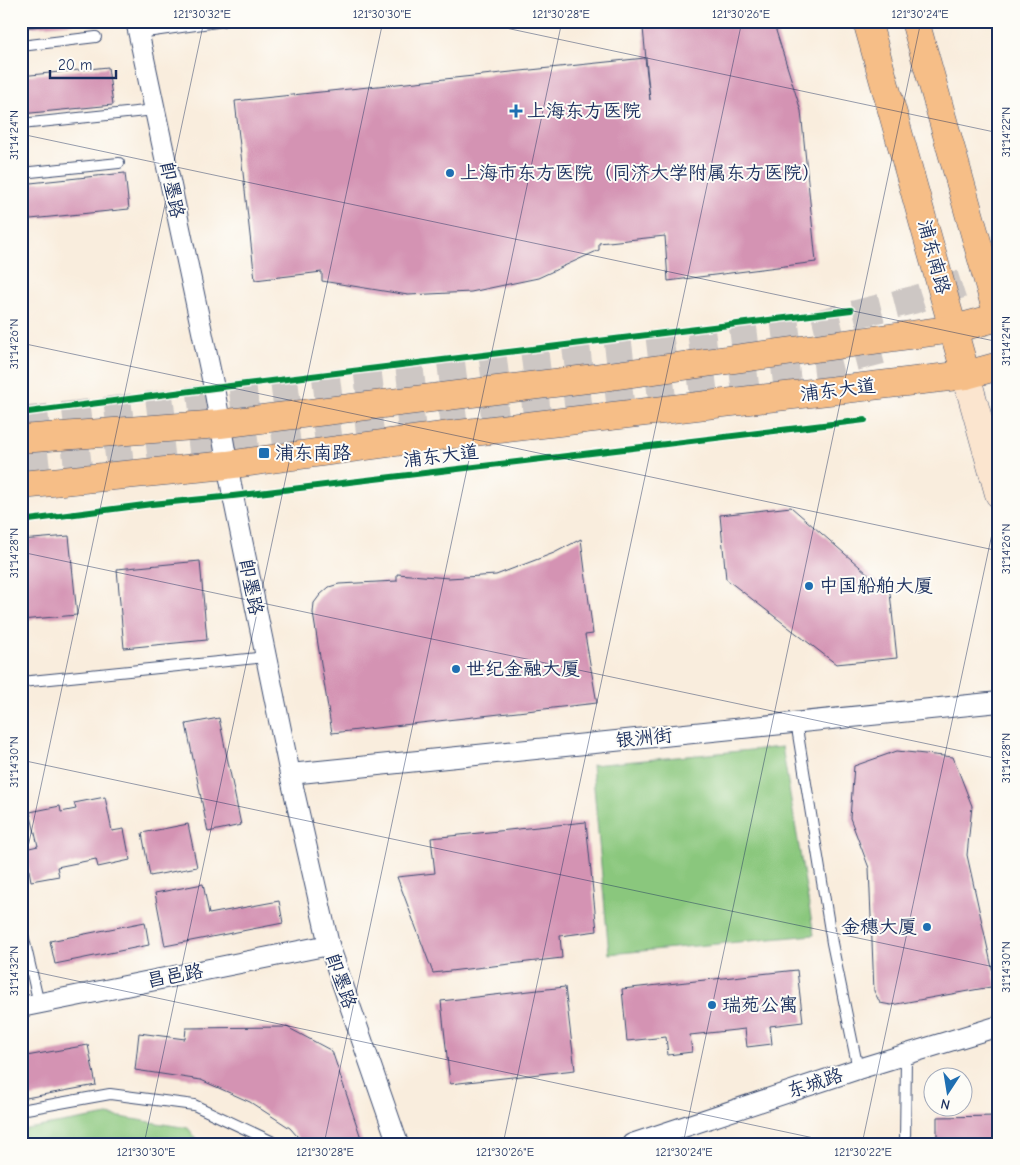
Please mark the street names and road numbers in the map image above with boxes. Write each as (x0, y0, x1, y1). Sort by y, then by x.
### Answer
street label: 即墨路 (155, 160, 189, 220)
street label: 浦东南路 (914, 217, 954, 297)
street label: 浦东大道 (799, 374, 877, 406)
street label: 浦东大道 (402, 440, 480, 472)
street label: 即墨路 (235, 557, 267, 617)
street label: 银洲街 (614, 724, 674, 752)
street label: 即墨路 (321, 950, 361, 1012)
street label: 昌邑路 (145, 960, 205, 992)
street label: 东城路 (784, 1064, 846, 1102)

